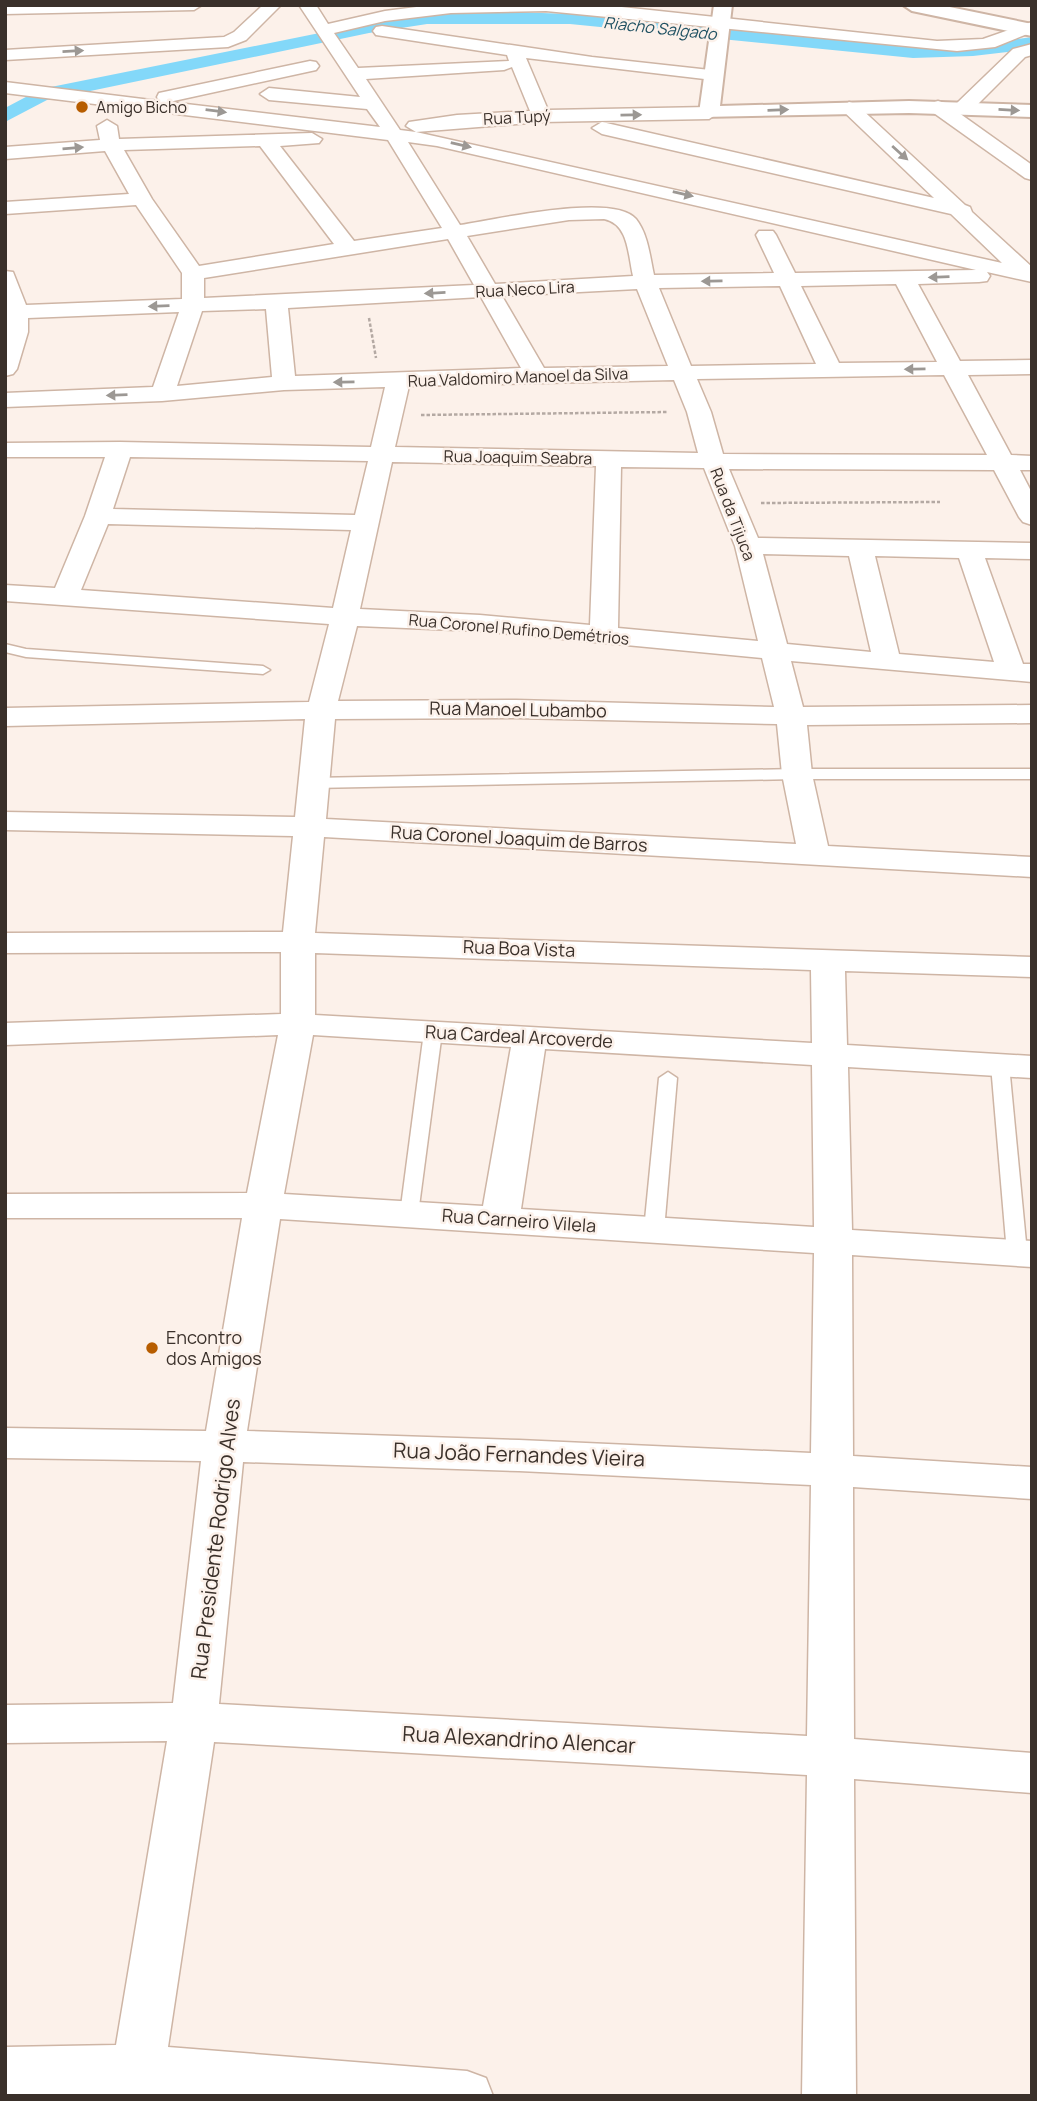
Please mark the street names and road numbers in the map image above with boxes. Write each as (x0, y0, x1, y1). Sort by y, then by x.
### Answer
street label: Rua Tupý (483, 104, 552, 130)
street label: Rua Neco Lira (475, 275, 575, 303)
street label: Rua Valdomiro Manoel da Silva (407, 362, 629, 392)
street label: Rua Joaquim Seabra (443, 445, 593, 469)
street label: Rua da Tijuca (705, 464, 761, 564)
street label: Rua Coronel Rufino Demétrios (408, 608, 630, 650)
street label: Rua Manoel Lubambo (429, 695, 607, 723)
street label: Rua Coronel Joaquim de Barros (390, 819, 648, 857)
street label: Rua Boa Vista (463, 934, 576, 962)
street label: Rua Cardeal Arcoverde (424, 1019, 614, 1053)
street label: Rua Carneiro Vilela (441, 1203, 597, 1237)
street label: Rua Presidente Rodrigo Alves (184, 1397, 246, 1681)
street label: Rua João Fernandes Vieira (393, 1436, 645, 1472)
street label: Rua Alexandrino Alencar (402, 1719, 637, 1759)

